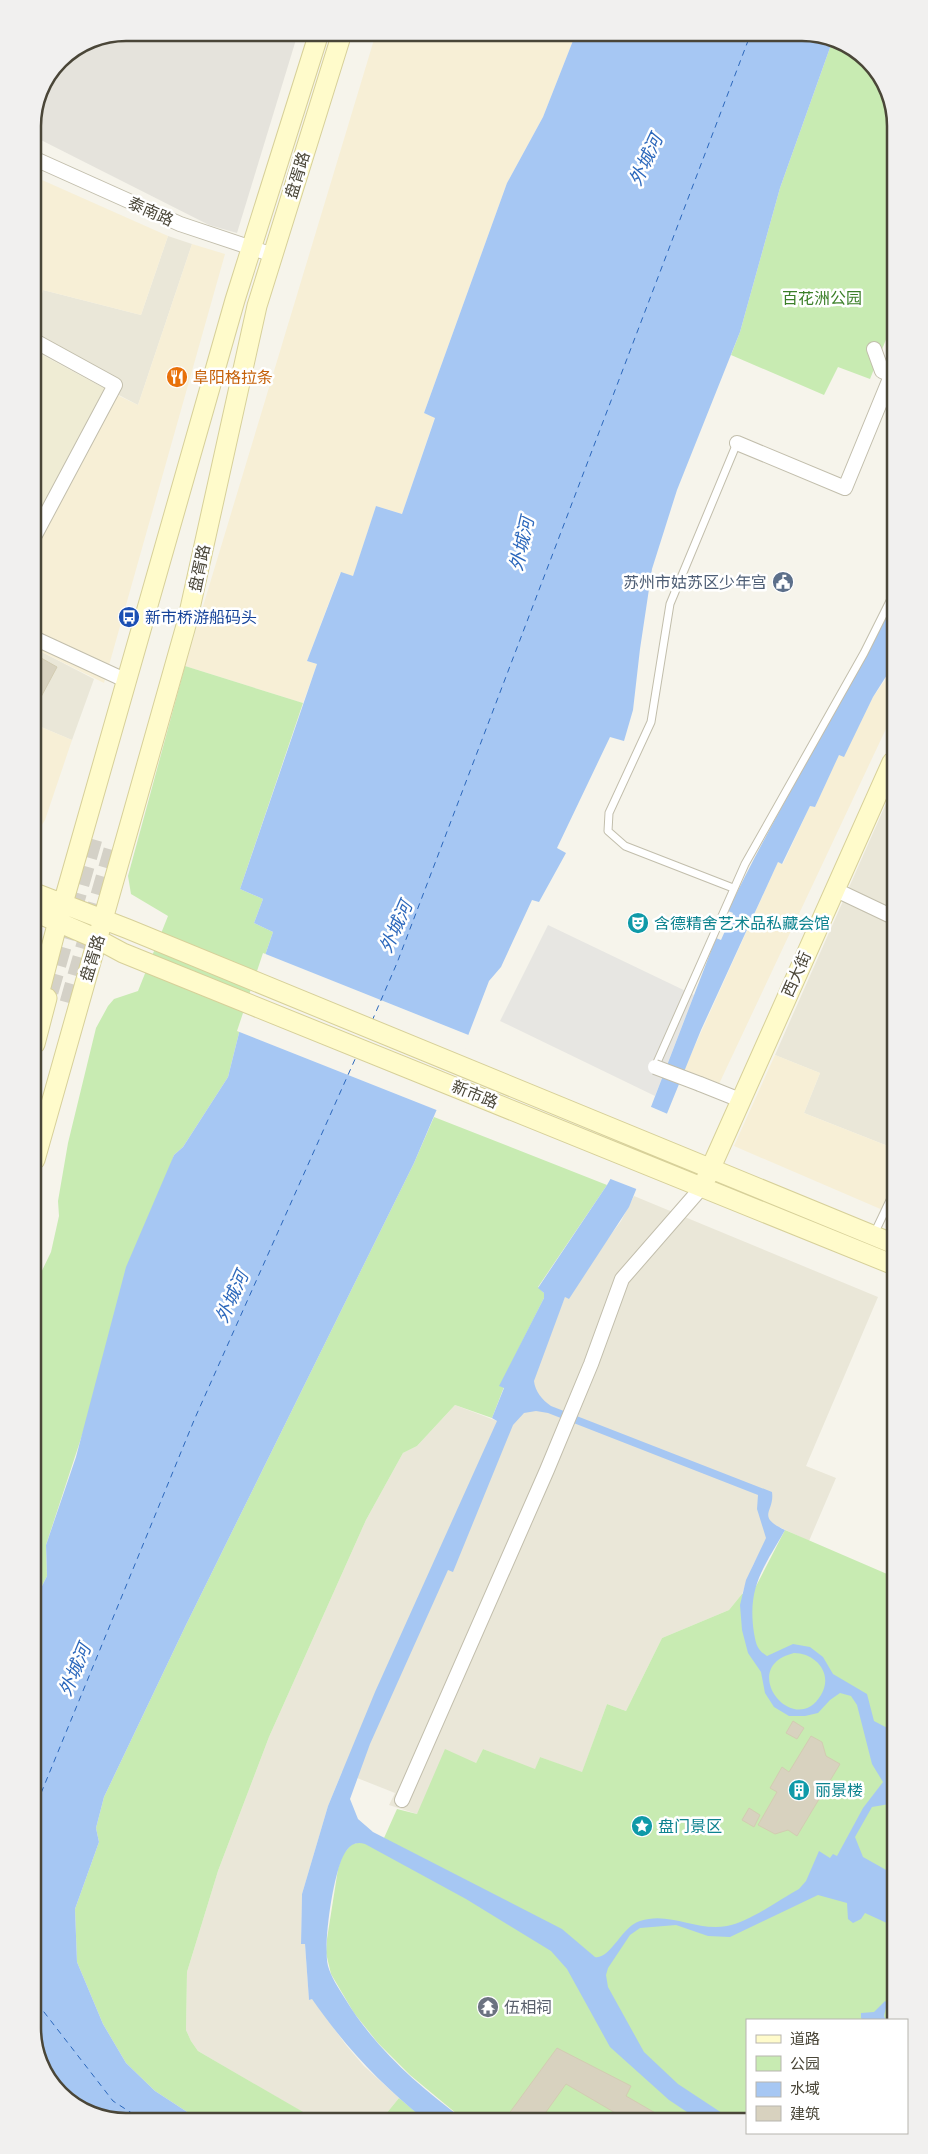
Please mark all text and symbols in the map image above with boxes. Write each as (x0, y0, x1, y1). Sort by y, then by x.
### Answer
water label: 外城河 (625, 128, 668, 189)
street label: 盘胥路 (281, 149, 314, 201)
street label: 泰南路 (125, 193, 177, 230)
park label: 百花洲公园 (782, 289, 862, 308)
restaurant icon: 阜阳格拉条 (165, 365, 189, 389)
place label: 阜阳格拉条 (193, 368, 273, 387)
water label: 外城河 (505, 512, 538, 573)
street label: 盘胥路 (185, 543, 214, 594)
public building icon: 苏州市姑苏区少年宫 (771, 570, 795, 594)
place label: 苏州市姑苏区少年宫 (623, 573, 767, 592)
bus stop icon: 新市桥游船码头 (117, 605, 141, 629)
place label: 新市桥游船码头 (145, 608, 257, 627)
water label: 外城河 (375, 895, 417, 956)
theatre icon: 含德精舍艺术品私藏会馆 (626, 911, 650, 935)
place label: 含德精舍艺术品私藏会馆 (654, 914, 830, 933)
street label: 盘胥路 (76, 932, 109, 984)
street label: 西大街 (778, 948, 815, 1000)
street label: 新市路 (449, 1077, 501, 1112)
water label: 外城河 (211, 1265, 253, 1326)
water label: 外城河 (54, 1638, 96, 1699)
building icon: 丽景楼 (787, 1778, 811, 1802)
place label: 丽景楼 (815, 1781, 863, 1800)
place icon: 盘门景区 (630, 1814, 654, 1838)
place label: 盘门景区 (658, 1817, 722, 1836)
temple icon: 伍相祠 (476, 1995, 500, 2019)
place label: 伍相祠 (504, 1998, 552, 2017)
legend (746, 2019, 908, 2134)
text: 道路 (790, 2030, 820, 2048)
text: 公园 (790, 2055, 820, 2073)
text: 水域 (790, 2080, 820, 2098)
text: 建筑 (790, 2105, 820, 2123)

